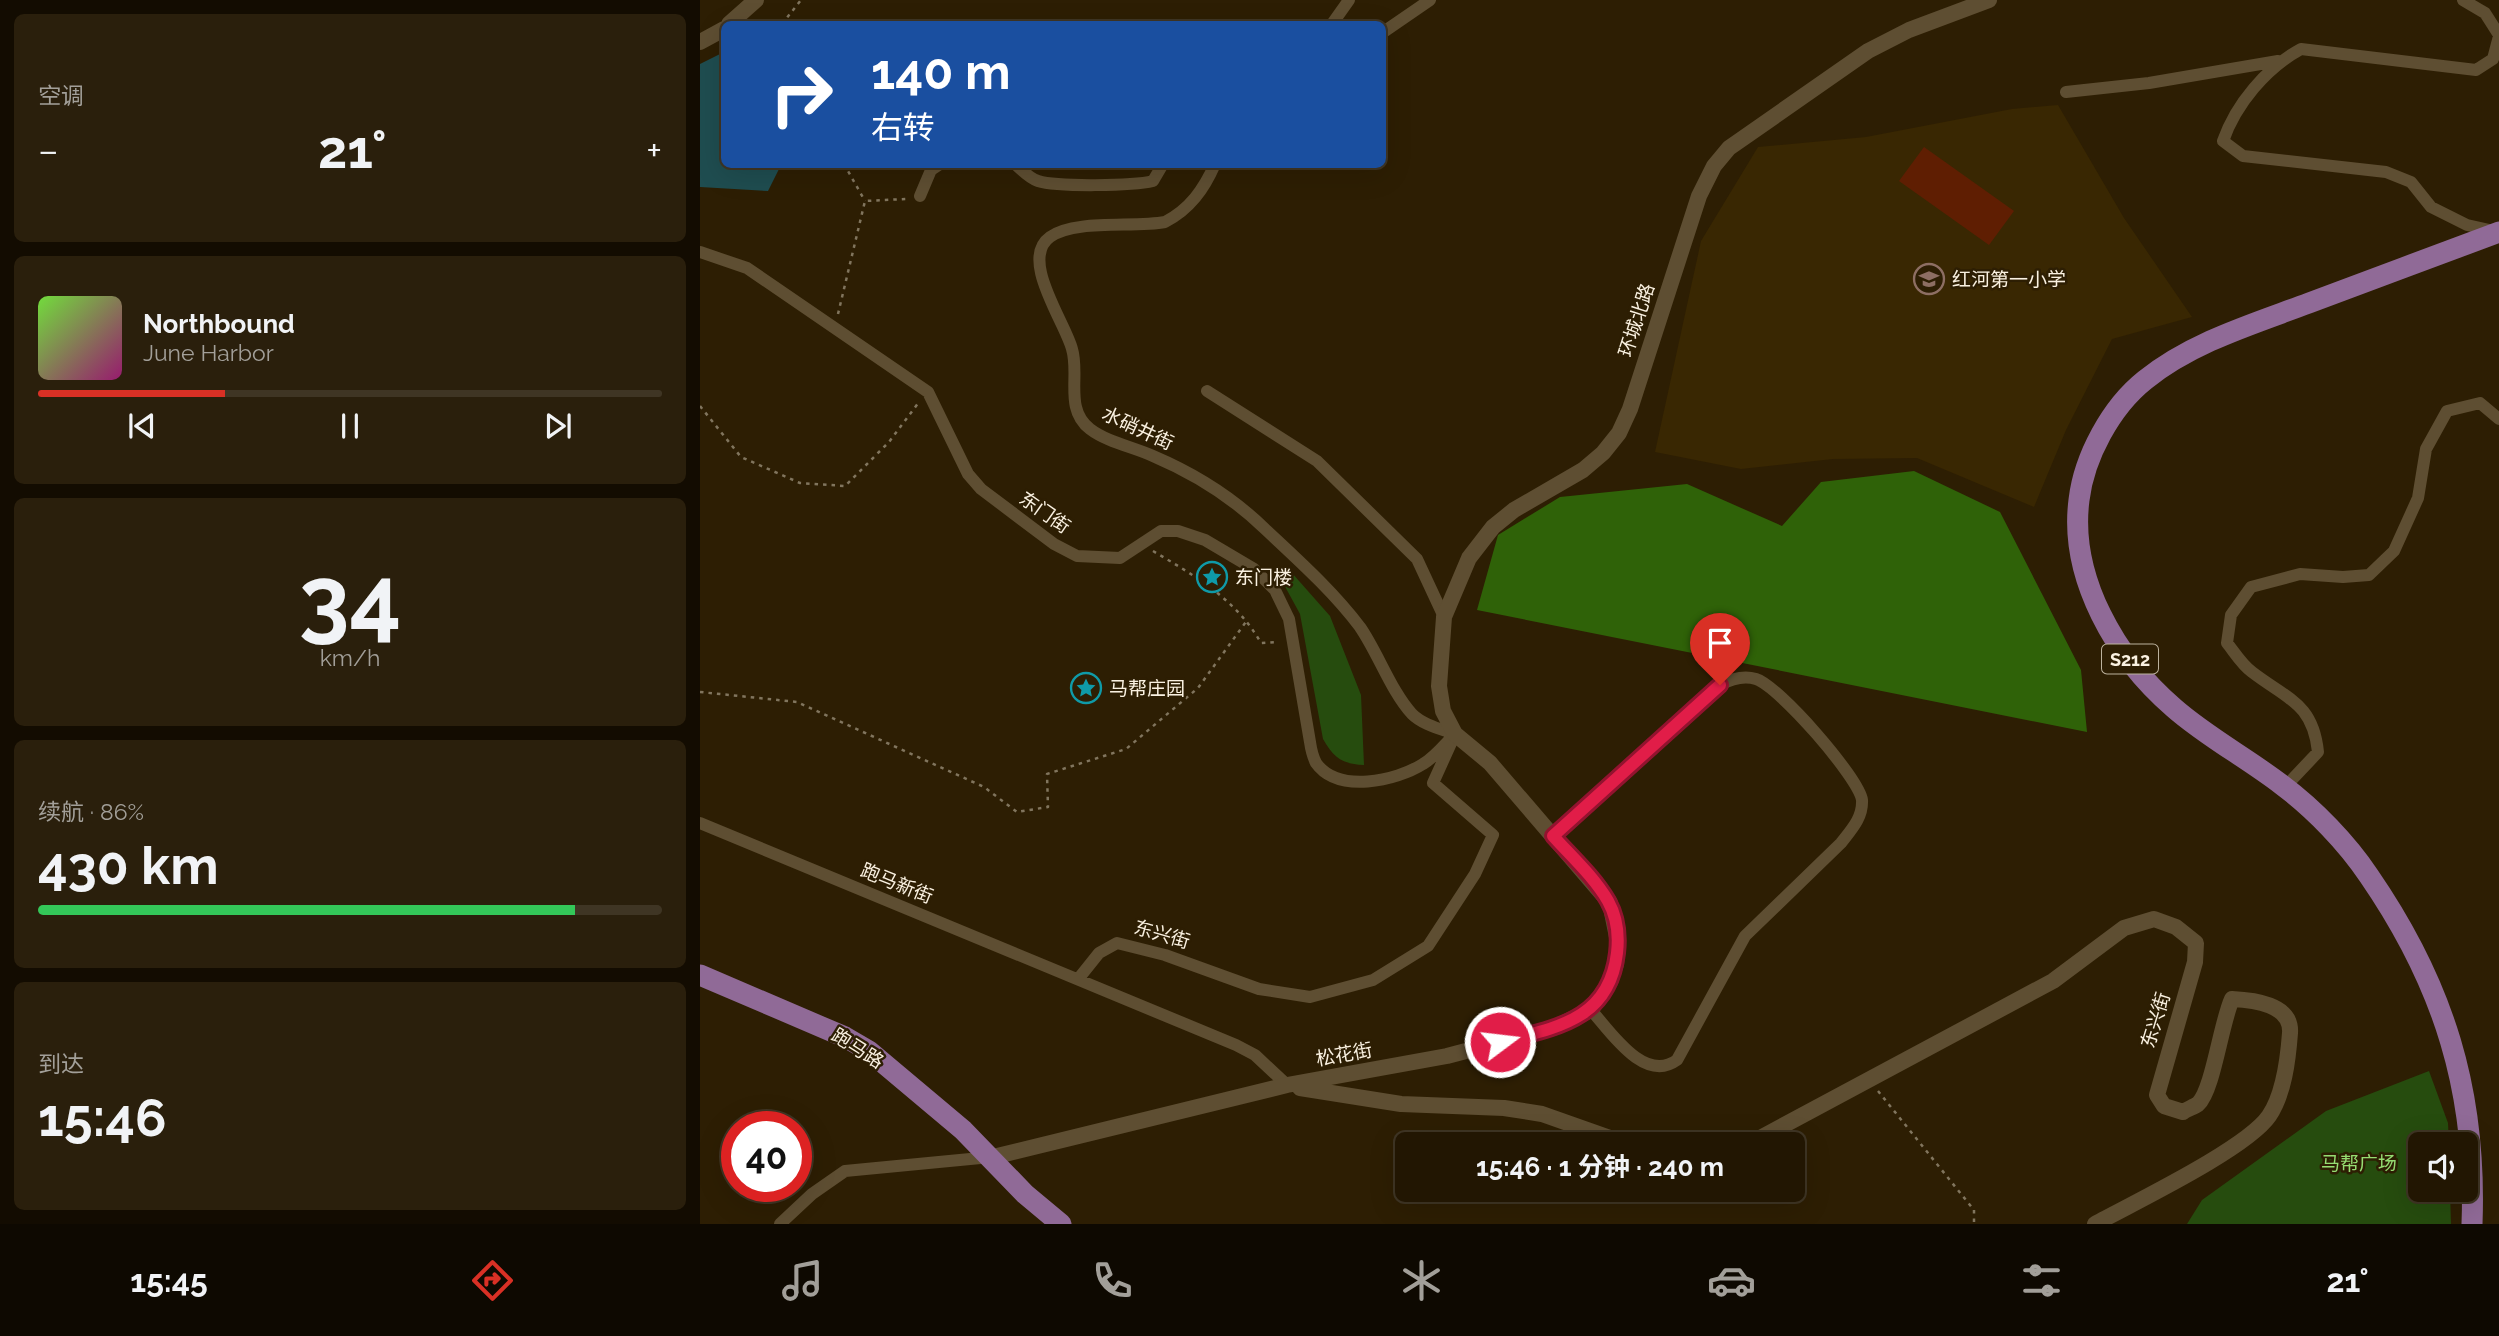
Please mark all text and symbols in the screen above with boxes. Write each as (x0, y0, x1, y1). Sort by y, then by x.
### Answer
text: 140 m (871, 43, 1011, 100)
icon: right (756, 49, 847, 140)
text: 空调 (38, 82, 84, 109)
text: 右转 (871, 109, 935, 146)
text: 21° (318, 119, 387, 180)
text: − (38, 128, 58, 173)
text: + (646, 128, 662, 173)
school or university icon: 红河第一小学 (1912, 262, 1946, 296)
place label: 红河第一小学 (1952, 268, 2066, 290)
street label: 环城北路 (1614, 280, 1658, 360)
text: Northbound (143, 309, 295, 339)
text: June Harbor (143, 339, 274, 366)
street label: 水硝井街 (1099, 402, 1177, 454)
icon: previous (123, 407, 161, 445)
icon: pause (331, 407, 369, 445)
icon: next (539, 407, 577, 445)
street label: 东门街 (1015, 487, 1075, 537)
text: 34 (299, 545, 401, 652)
place icon: 东门楼 (1195, 560, 1229, 594)
place label: 东门楼 (1235, 566, 1292, 588)
pin (1690, 613, 1750, 685)
icon: arrive (1701, 624, 1739, 662)
text: km/h (320, 644, 380, 671)
road number: S212 (2102, 644, 2158, 674)
place icon: 马帮庄园 (1069, 671, 1103, 705)
place label: 马帮庄园 (1109, 677, 1185, 699)
text: 续航 · 86% (38, 798, 144, 825)
text: 430 km (38, 835, 219, 896)
street label: 跑马新街 (858, 859, 936, 907)
street label: 东兴街 (1132, 916, 1192, 952)
street label: 东兴街 (2136, 990, 2174, 1050)
position arrow (1463, 1005, 1537, 1079)
street label: 跑马路 (828, 1024, 888, 1072)
street label: 松花街 (1314, 1038, 1374, 1070)
text: 到达 (38, 1050, 84, 1077)
text: 15:46 (38, 1087, 167, 1148)
speed limit sign: 40 (721, 1111, 812, 1202)
map controls (2408, 1132, 2478, 1202)
button: sound (2408, 1132, 2478, 1202)
text: 15:46 · 1 分钟 · 240 m (1476, 1152, 1724, 1182)
park label: 马帮广场 (2321, 1152, 2397, 1174)
icon: directions (468, 1256, 517, 1305)
icon: music (778, 1256, 827, 1305)
icon: phone (1088, 1256, 1137, 1305)
icon: climate (1397, 1256, 1446, 1305)
icon: car (1707, 1256, 1756, 1305)
icon: filters (2017, 1256, 2066, 1305)
text: 15:45 (130, 1262, 208, 1299)
text: 21° (2326, 1262, 2369, 1299)

